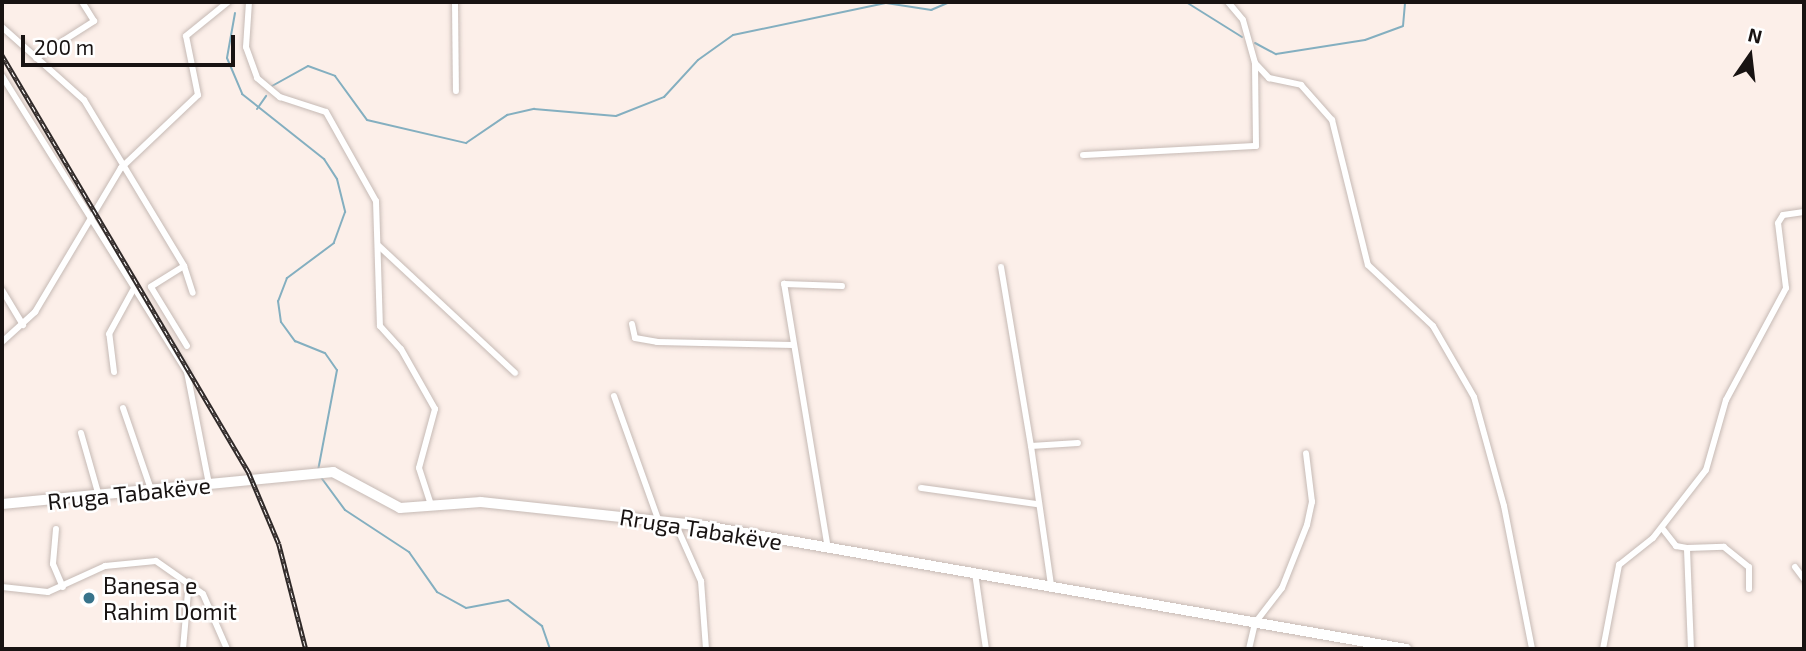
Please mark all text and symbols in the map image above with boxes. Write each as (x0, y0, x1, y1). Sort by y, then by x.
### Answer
scale bar (24, 21, 238, 65)
north arrow (1715, 21, 1785, 91)
text: N (1746, 22, 1765, 48)
text: 200 m (34, 34, 94, 59)
street label: Rruga Tabakëve (46, 471, 212, 515)
street label: Rruga Tabakëve (618, 502, 784, 556)
place label: Banesa e Rahim Domit (103, 571, 237, 625)
marker: Banesa e Rahim Domit (81, 590, 97, 606)

